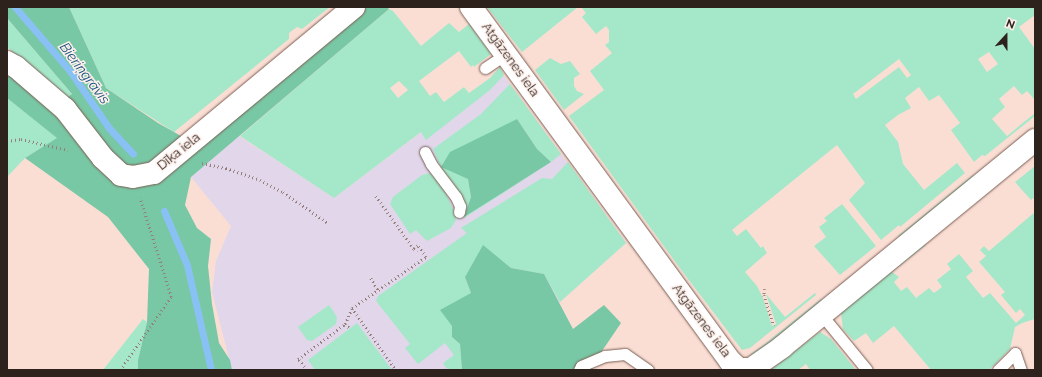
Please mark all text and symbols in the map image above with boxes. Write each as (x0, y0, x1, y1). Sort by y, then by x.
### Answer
north arrow (986, 16, 1026, 56)
text: N (1004, 17, 1017, 32)
street label: Atgāzenes iela (478, 20, 542, 100)
water label: Bieriņgrāvis (56, 39, 114, 107)
street label: Dīķa iela (154, 130, 204, 174)
street label: Atgāzenes iela (668, 281, 734, 361)

